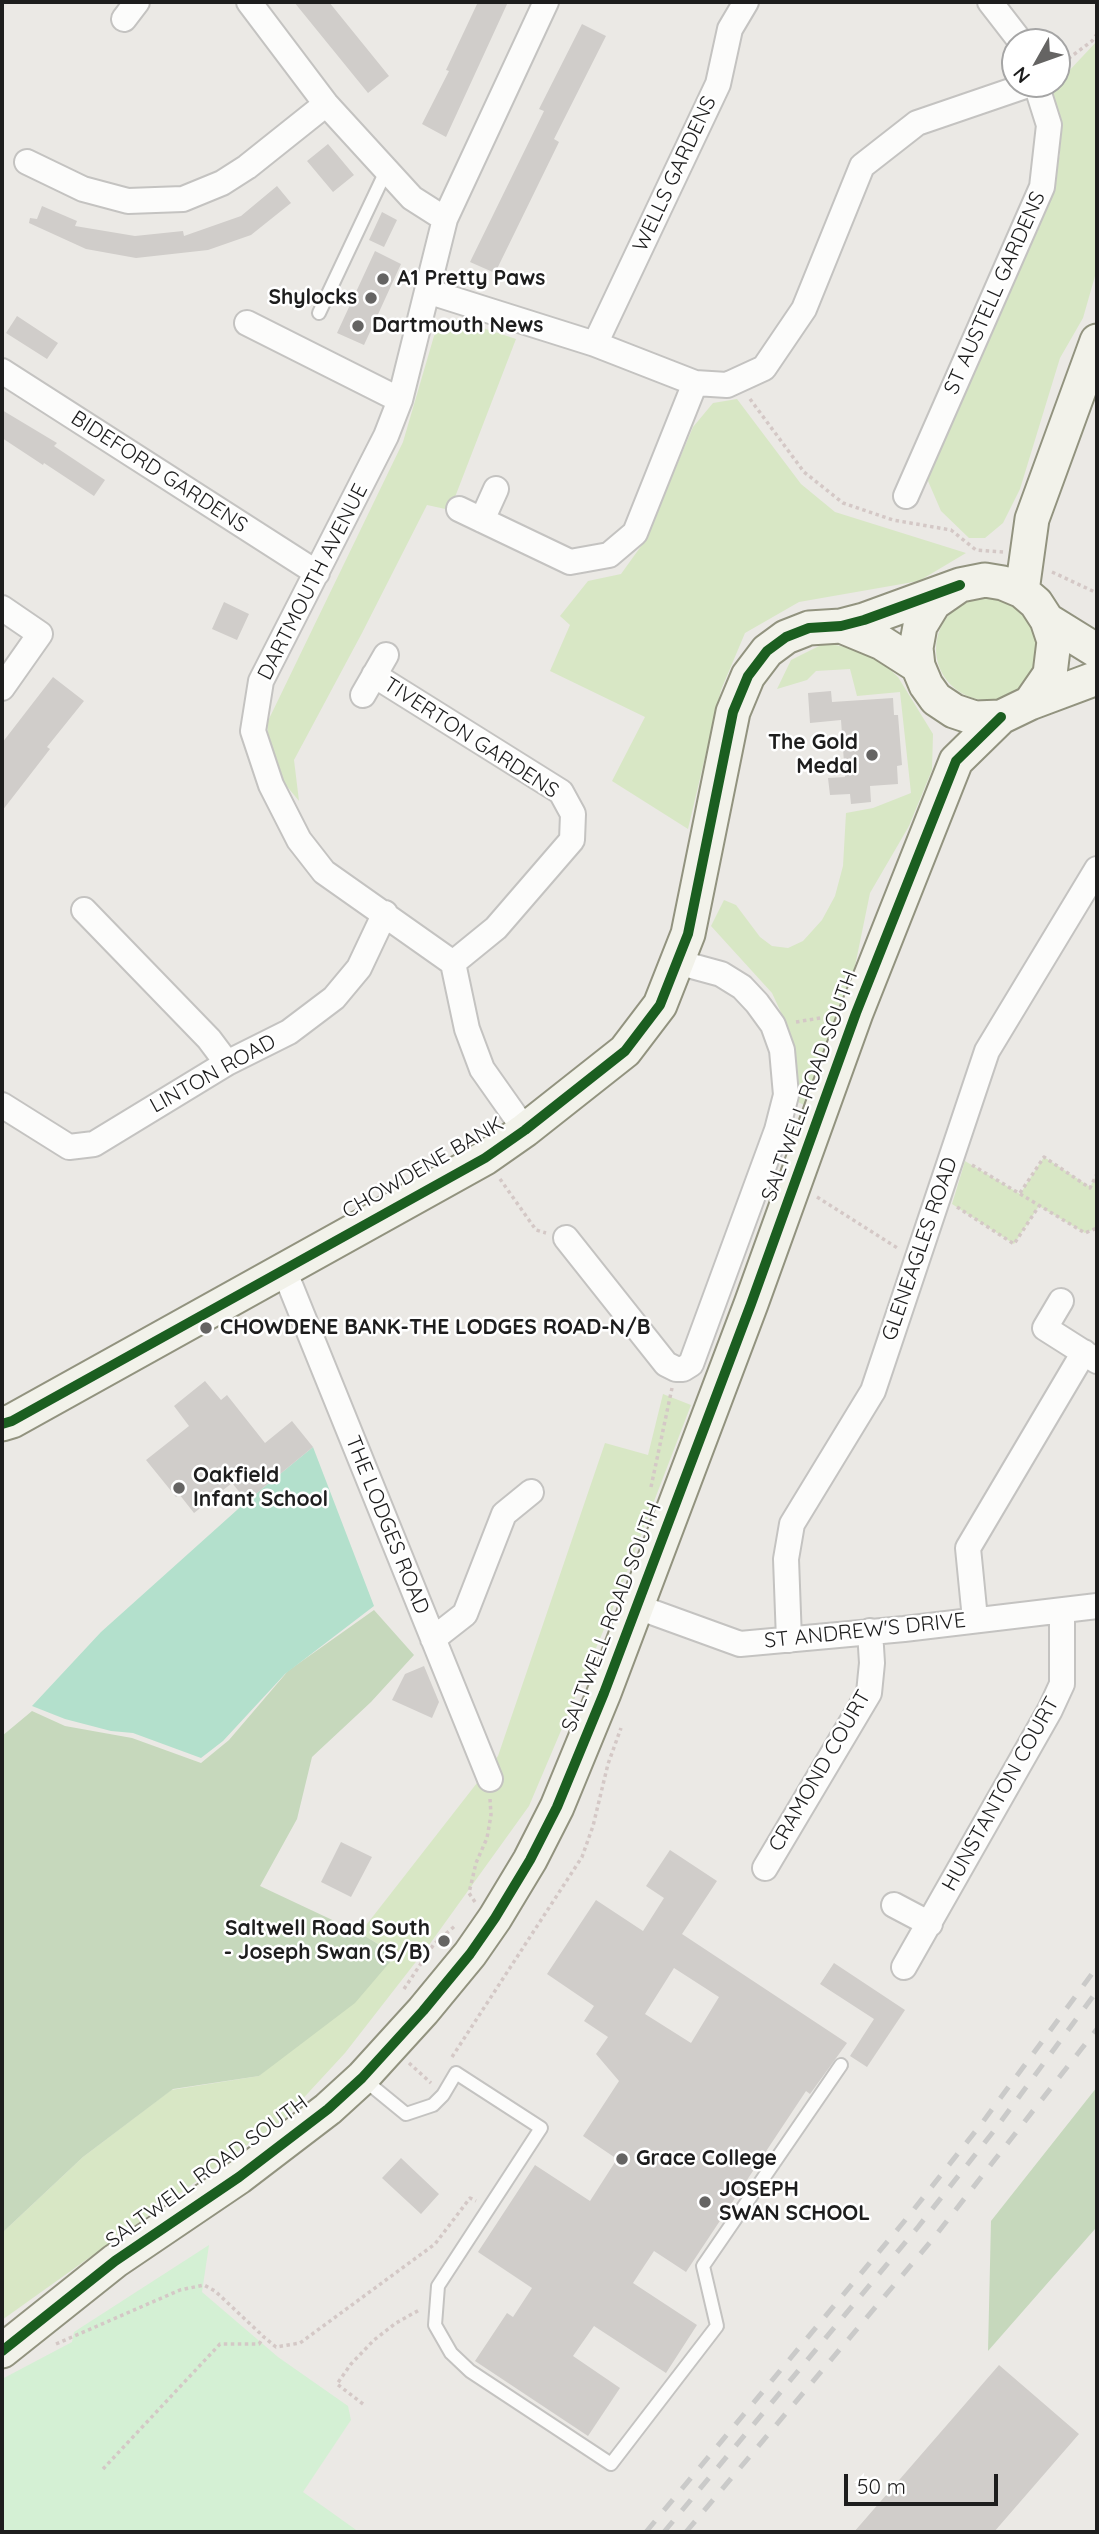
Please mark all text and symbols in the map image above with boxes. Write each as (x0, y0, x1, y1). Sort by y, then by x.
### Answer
north arrow (1001, 28, 1071, 98)
text: N (1008, 62, 1035, 88)
street label: WELLS GARDENS (628, 92, 722, 256)
street label: ST AUSTELL GARDENS (939, 188, 1051, 398)
place label: A1 Pretty Paws (397, 266, 545, 292)
marker: A1 Pretty Paws (375, 271, 391, 287)
place label: Shylocks (268, 285, 357, 311)
marker: Shylocks (363, 290, 379, 306)
place label: Dartmouth News (372, 313, 543, 339)
marker: Dartmouth News (350, 318, 366, 334)
street label: BIDEFORD GARDENS (66, 406, 252, 538)
street label: DARTMOUTH AVENUE (253, 480, 373, 684)
street label: TIVERTON GARDENS (379, 672, 563, 804)
place label: The Gold Medal (768, 730, 858, 780)
marker: The Gold Medal (864, 747, 880, 763)
street label: SALTWELL ROAD SOUTH (757, 967, 863, 1205)
street label: LINTON ROAD (146, 1029, 280, 1119)
street label: CHOWDENE BANK (338, 1112, 508, 1224)
street label: GLENEAGLES ROAD (877, 1154, 963, 1344)
place label: CHOWDENE BANK-THE LODGES ROAD-N/B (220, 1315, 651, 1341)
marker: CHOWDENE BANK-THE LODGES ROAD-N/B (198, 1320, 214, 1336)
street label: THE LODGES ROAD (340, 1432, 434, 1618)
place label: Oakfield Infant School (193, 1463, 328, 1513)
marker: Oakfield Infant School (171, 1480, 187, 1496)
street label: SALTWELL ROAD SOUTH (557, 1499, 667, 1735)
street label: ST ANDREW'S DRIVE (763, 1608, 967, 1654)
street label: CRAMOND COURT (764, 1686, 876, 1856)
street label: HUNSTANTON COURT (937, 1692, 1065, 1896)
place label: Saltwell Road South - Joseph Swan (S/B) (224, 1916, 430, 1966)
marker: Saltwell Road South - Joseph Swan (S/B) (436, 1933, 452, 1949)
street label: SALTWELL ROAD SOUTH (101, 2090, 313, 2254)
place label: Grace College (636, 2146, 777, 2172)
marker: Grace College (614, 2151, 630, 2167)
place label: JOSEPH SWAN SCHOOL (719, 2177, 870, 2227)
marker: JOSEPH SWAN SCHOOL (697, 2194, 713, 2210)
scale bar (847, 2460, 1001, 2504)
text: 50 m (857, 2473, 906, 2499)

